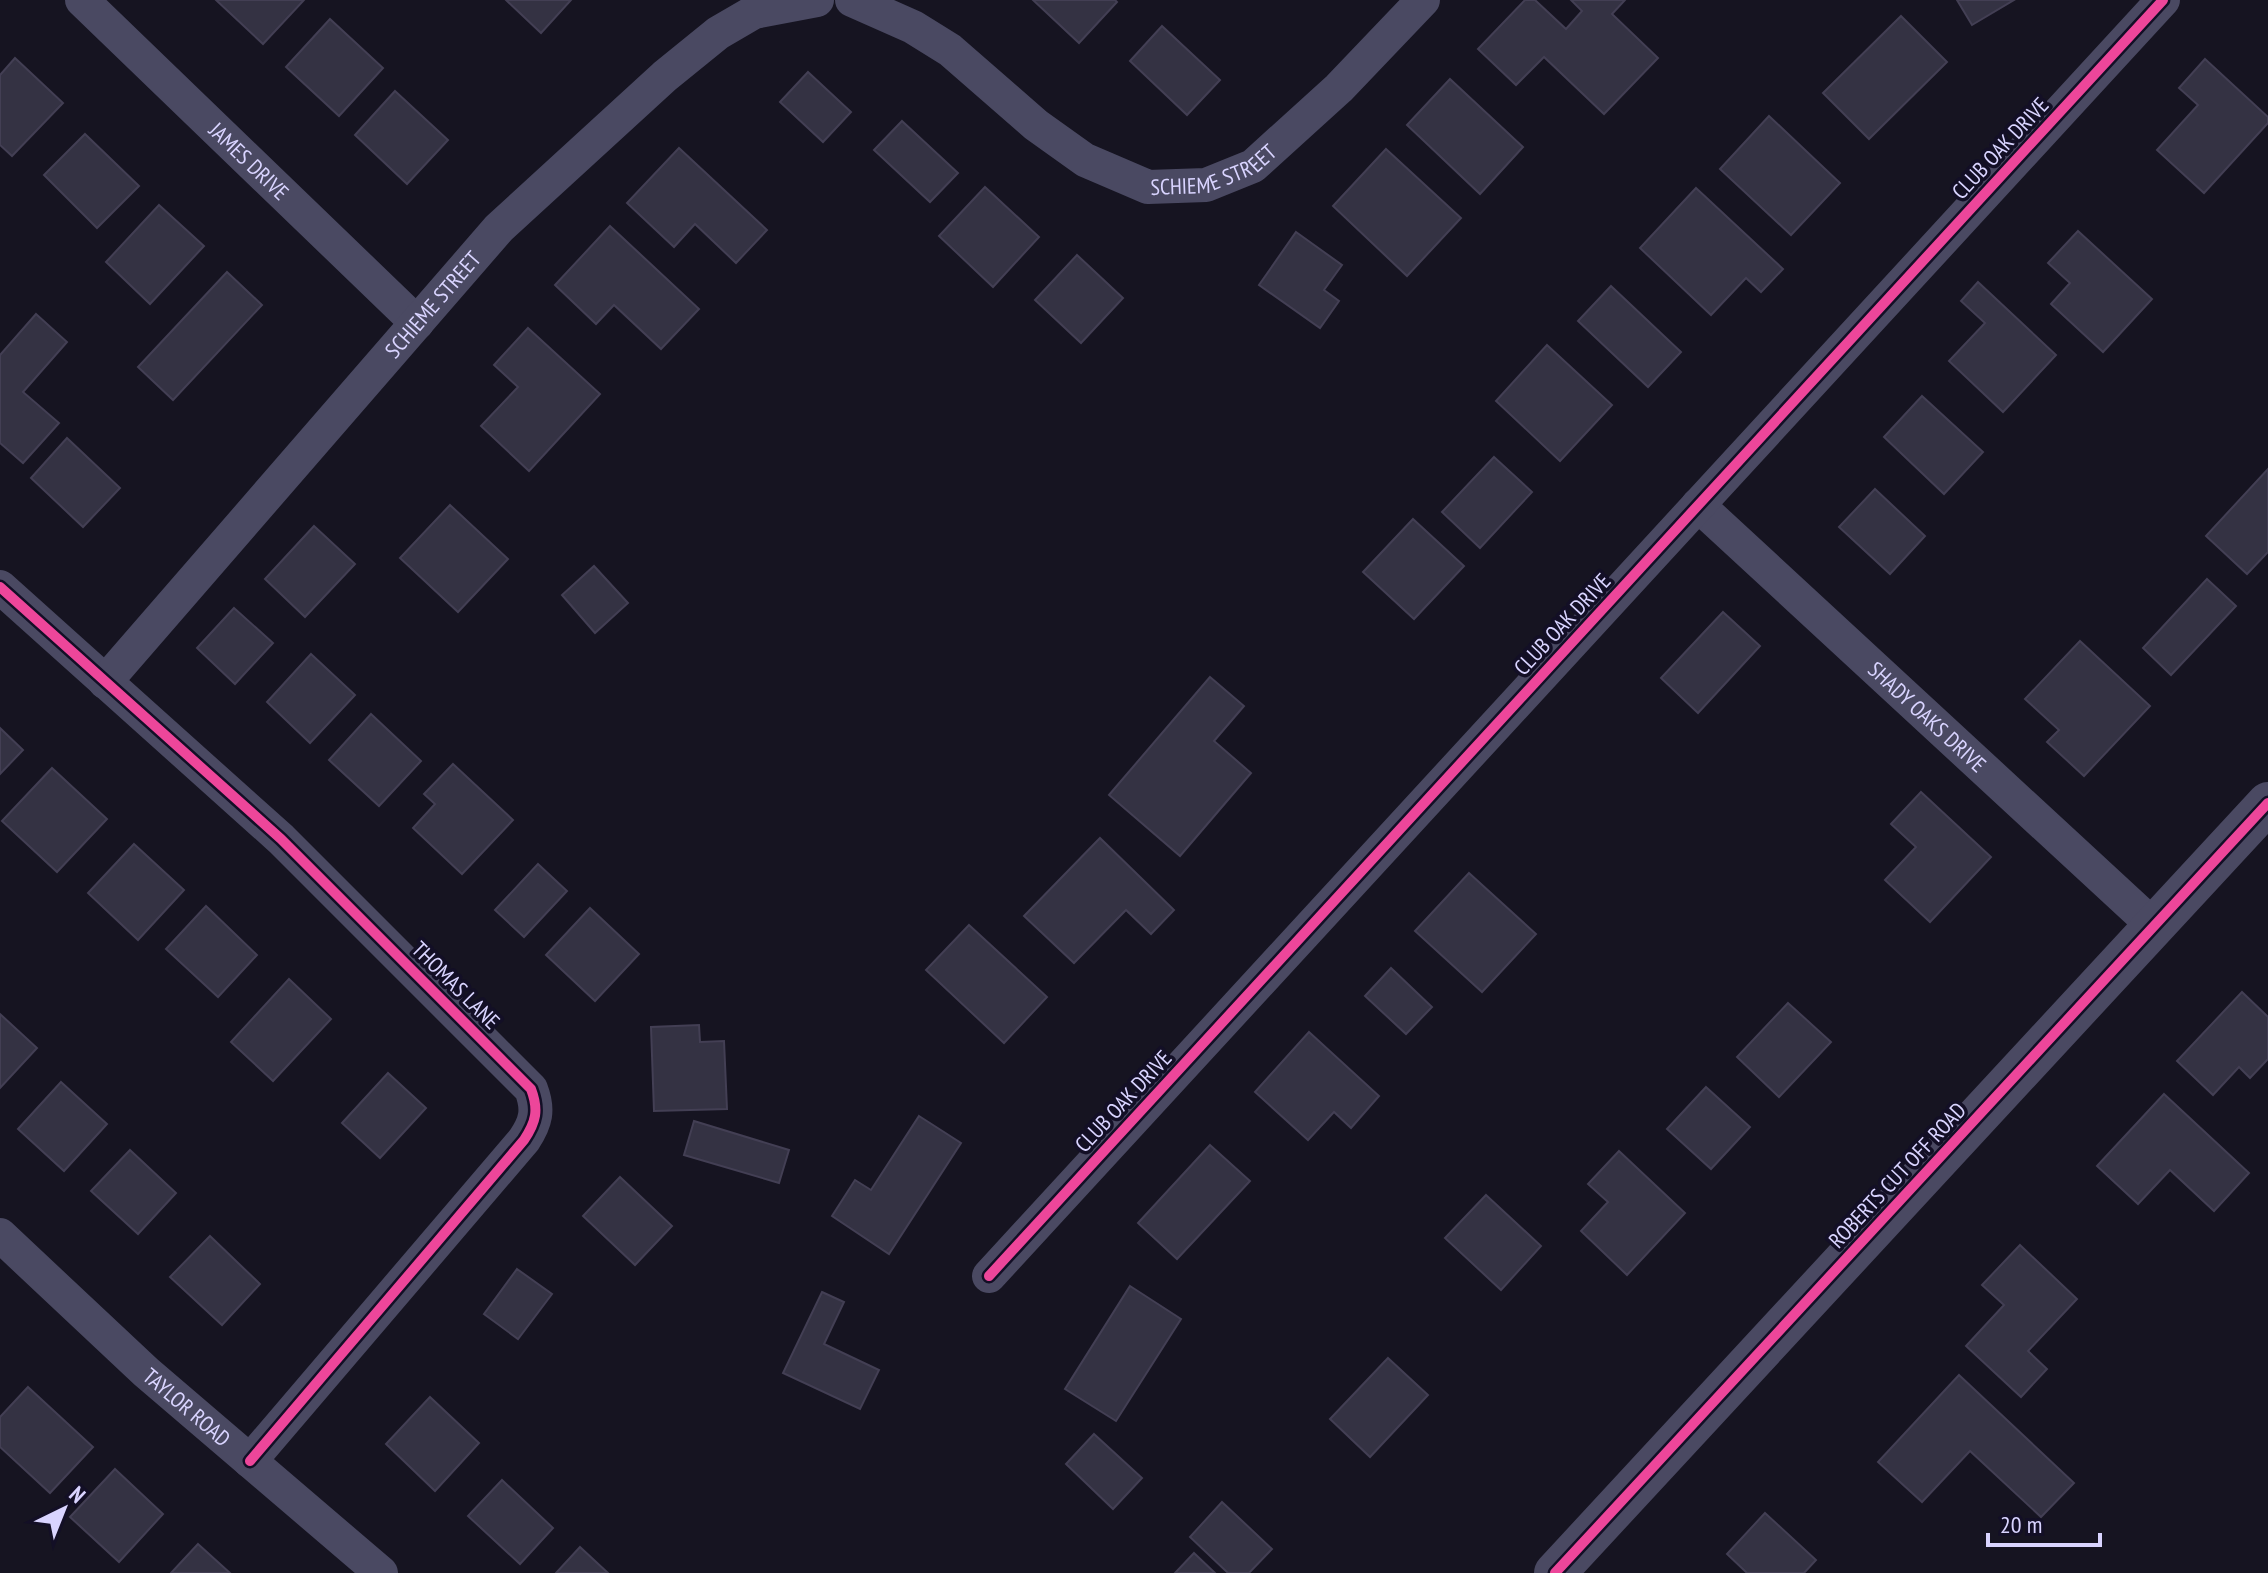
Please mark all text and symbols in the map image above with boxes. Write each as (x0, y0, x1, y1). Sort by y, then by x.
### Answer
street label: CLUB OAK DRIVE (1946, 91, 2054, 205)
street label: JAMES DRIVE (203, 115, 295, 206)
street label: SCHIEME STREET (1150, 138, 1282, 201)
street label: SCHIEME STREET (379, 245, 487, 364)
street label: CLUB OAK DRIVE (1508, 567, 1616, 681)
street label: SHADY OAKS DRIVE (1862, 655, 1992, 778)
street label: THOMAS LANE (406, 935, 506, 1035)
street label: CLUB OAK DRIVE (1069, 1044, 1177, 1158)
street label: ROBERTS CUT OFF ROAD (1822, 1096, 1972, 1254)
street label: TAYLOR ROAD (137, 1362, 236, 1452)
north arrow (24, 1469, 104, 1549)
text: N (64, 1480, 92, 1509)
scale bar (1988, 1497, 2100, 1547)
text: 20 m (2000, 1509, 2042, 1540)

